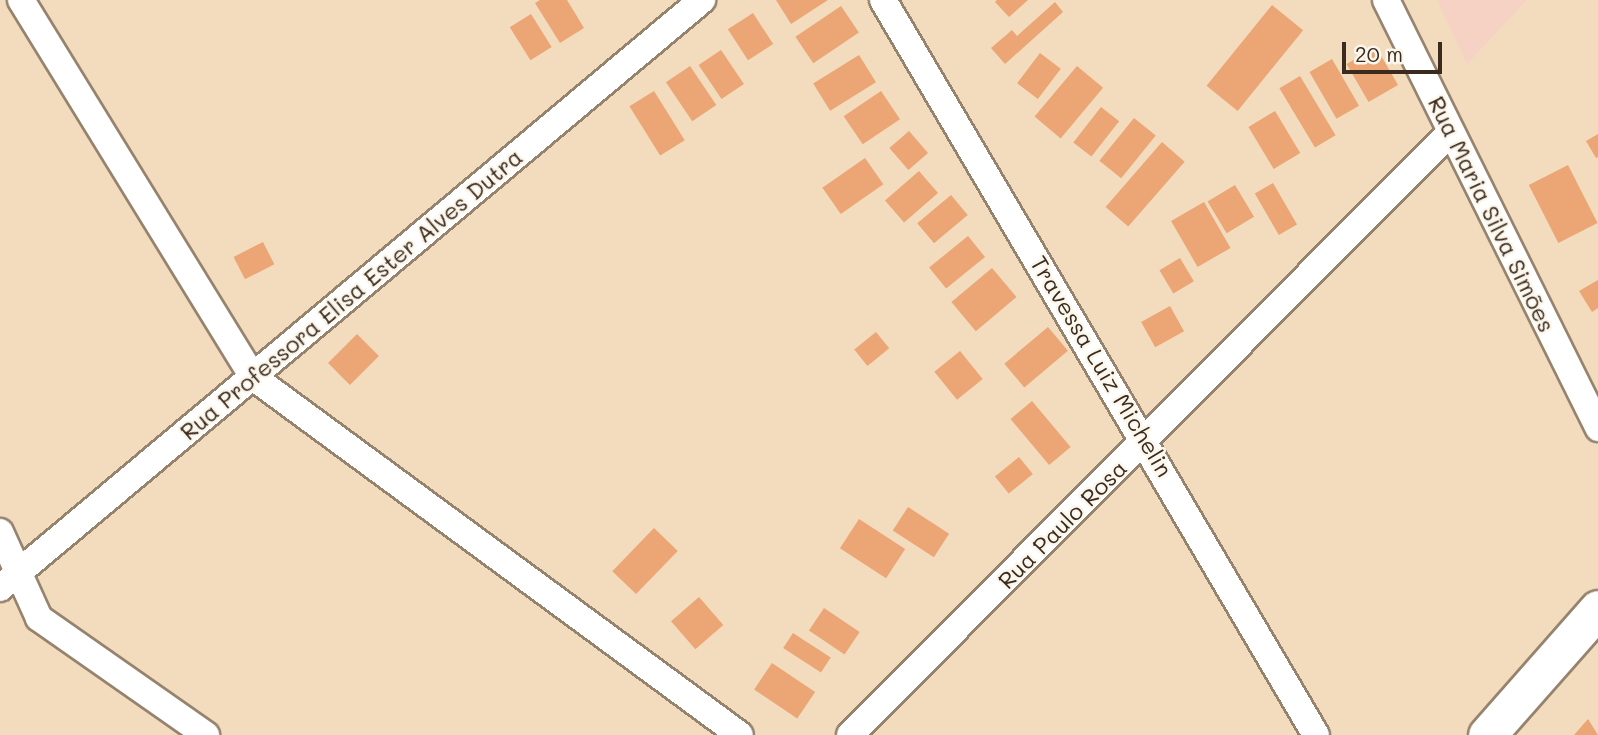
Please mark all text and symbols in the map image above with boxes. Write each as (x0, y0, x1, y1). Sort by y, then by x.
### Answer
scale bar (1346, 28, 1446, 72)
text: 20 m (1355, 40, 1403, 67)
street label: Rua Maria Silva Simões (1423, 92, 1561, 336)
street label: Rua Professora Elisa Ester Alves Dutra (174, 143, 528, 445)
street label: Travessa Luiz Michelin (1025, 251, 1179, 481)
street label: Rua Paulo Rosa (992, 454, 1132, 594)

